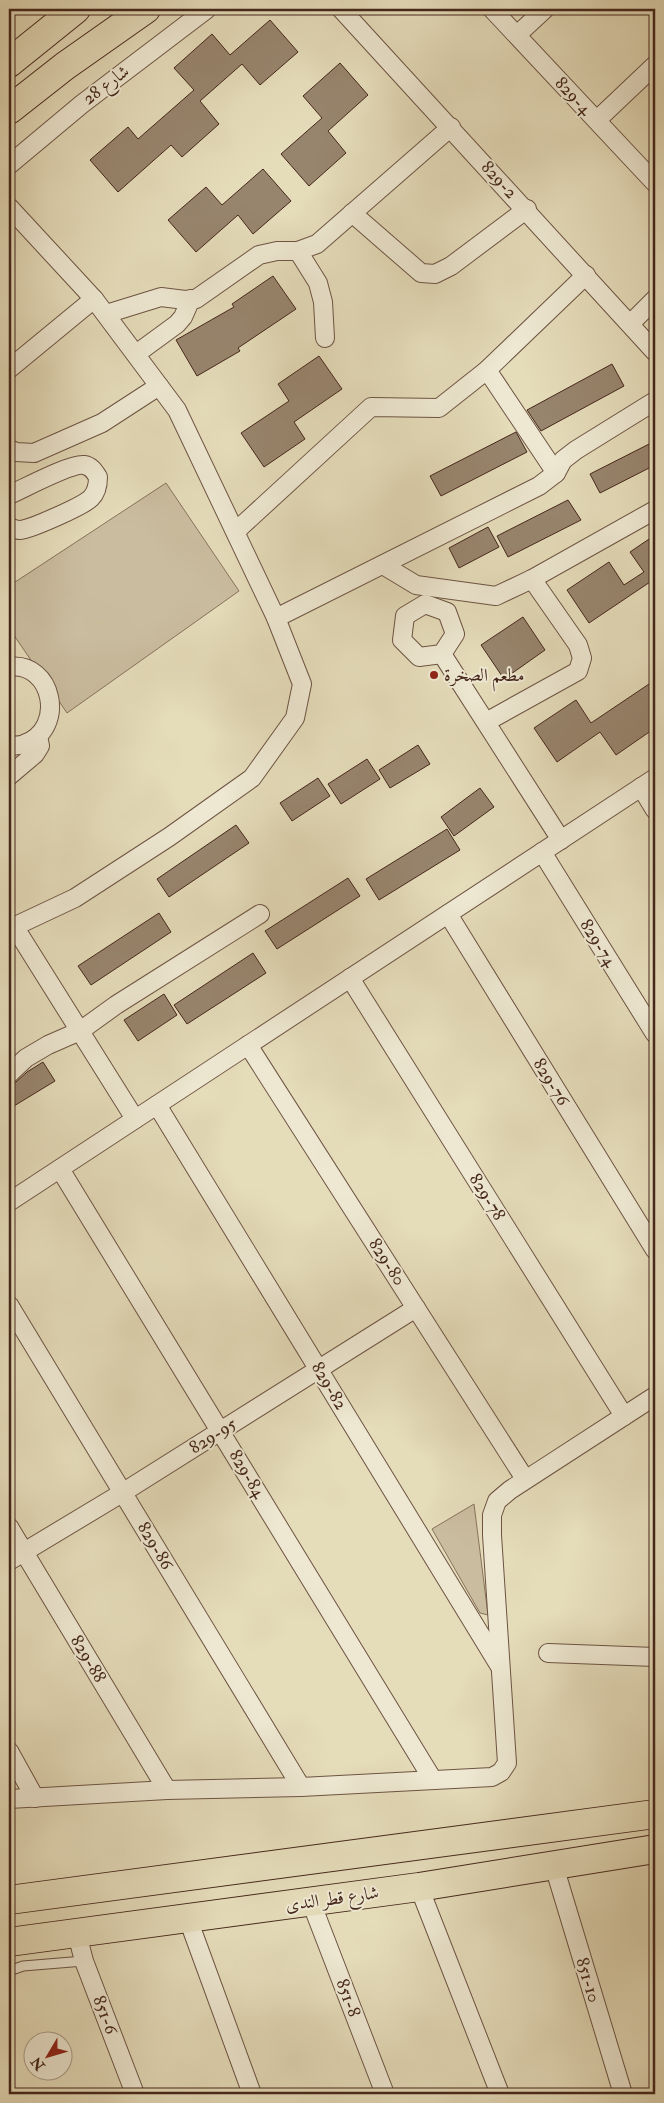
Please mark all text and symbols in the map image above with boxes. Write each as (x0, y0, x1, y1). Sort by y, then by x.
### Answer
street label: شارع 28 (78, 60, 136, 112)
street label: 829-4 (550, 72, 597, 121)
street label: 829-2 (476, 156, 522, 204)
place label: مطعم الصخرة (444, 664, 525, 692)
marker: مطعم الصخرة (428, 669, 440, 681)
street label: 829-74 (574, 915, 622, 972)
street label: 829-76 (528, 1054, 575, 1111)
street label: 829-78 (464, 1169, 510, 1225)
street label: 829-80 (363, 1234, 411, 1290)
street label: 829-82 (306, 1358, 352, 1414)
street label: 829-95 (185, 1413, 241, 1459)
street label: 829-84 (224, 1446, 271, 1504)
street label: 829-86 (132, 1518, 179, 1575)
street label: 829-88 (65, 1631, 111, 1687)
street label: شارع قطر الندى (284, 1881, 381, 1920)
street label: 851-10 (570, 1955, 606, 2005)
street label: 851-8 (330, 1976, 366, 2020)
street label: 851-6 (87, 1992, 123, 2038)
north arrow (22, 2030, 72, 2080)
text: N (27, 2053, 49, 2075)

